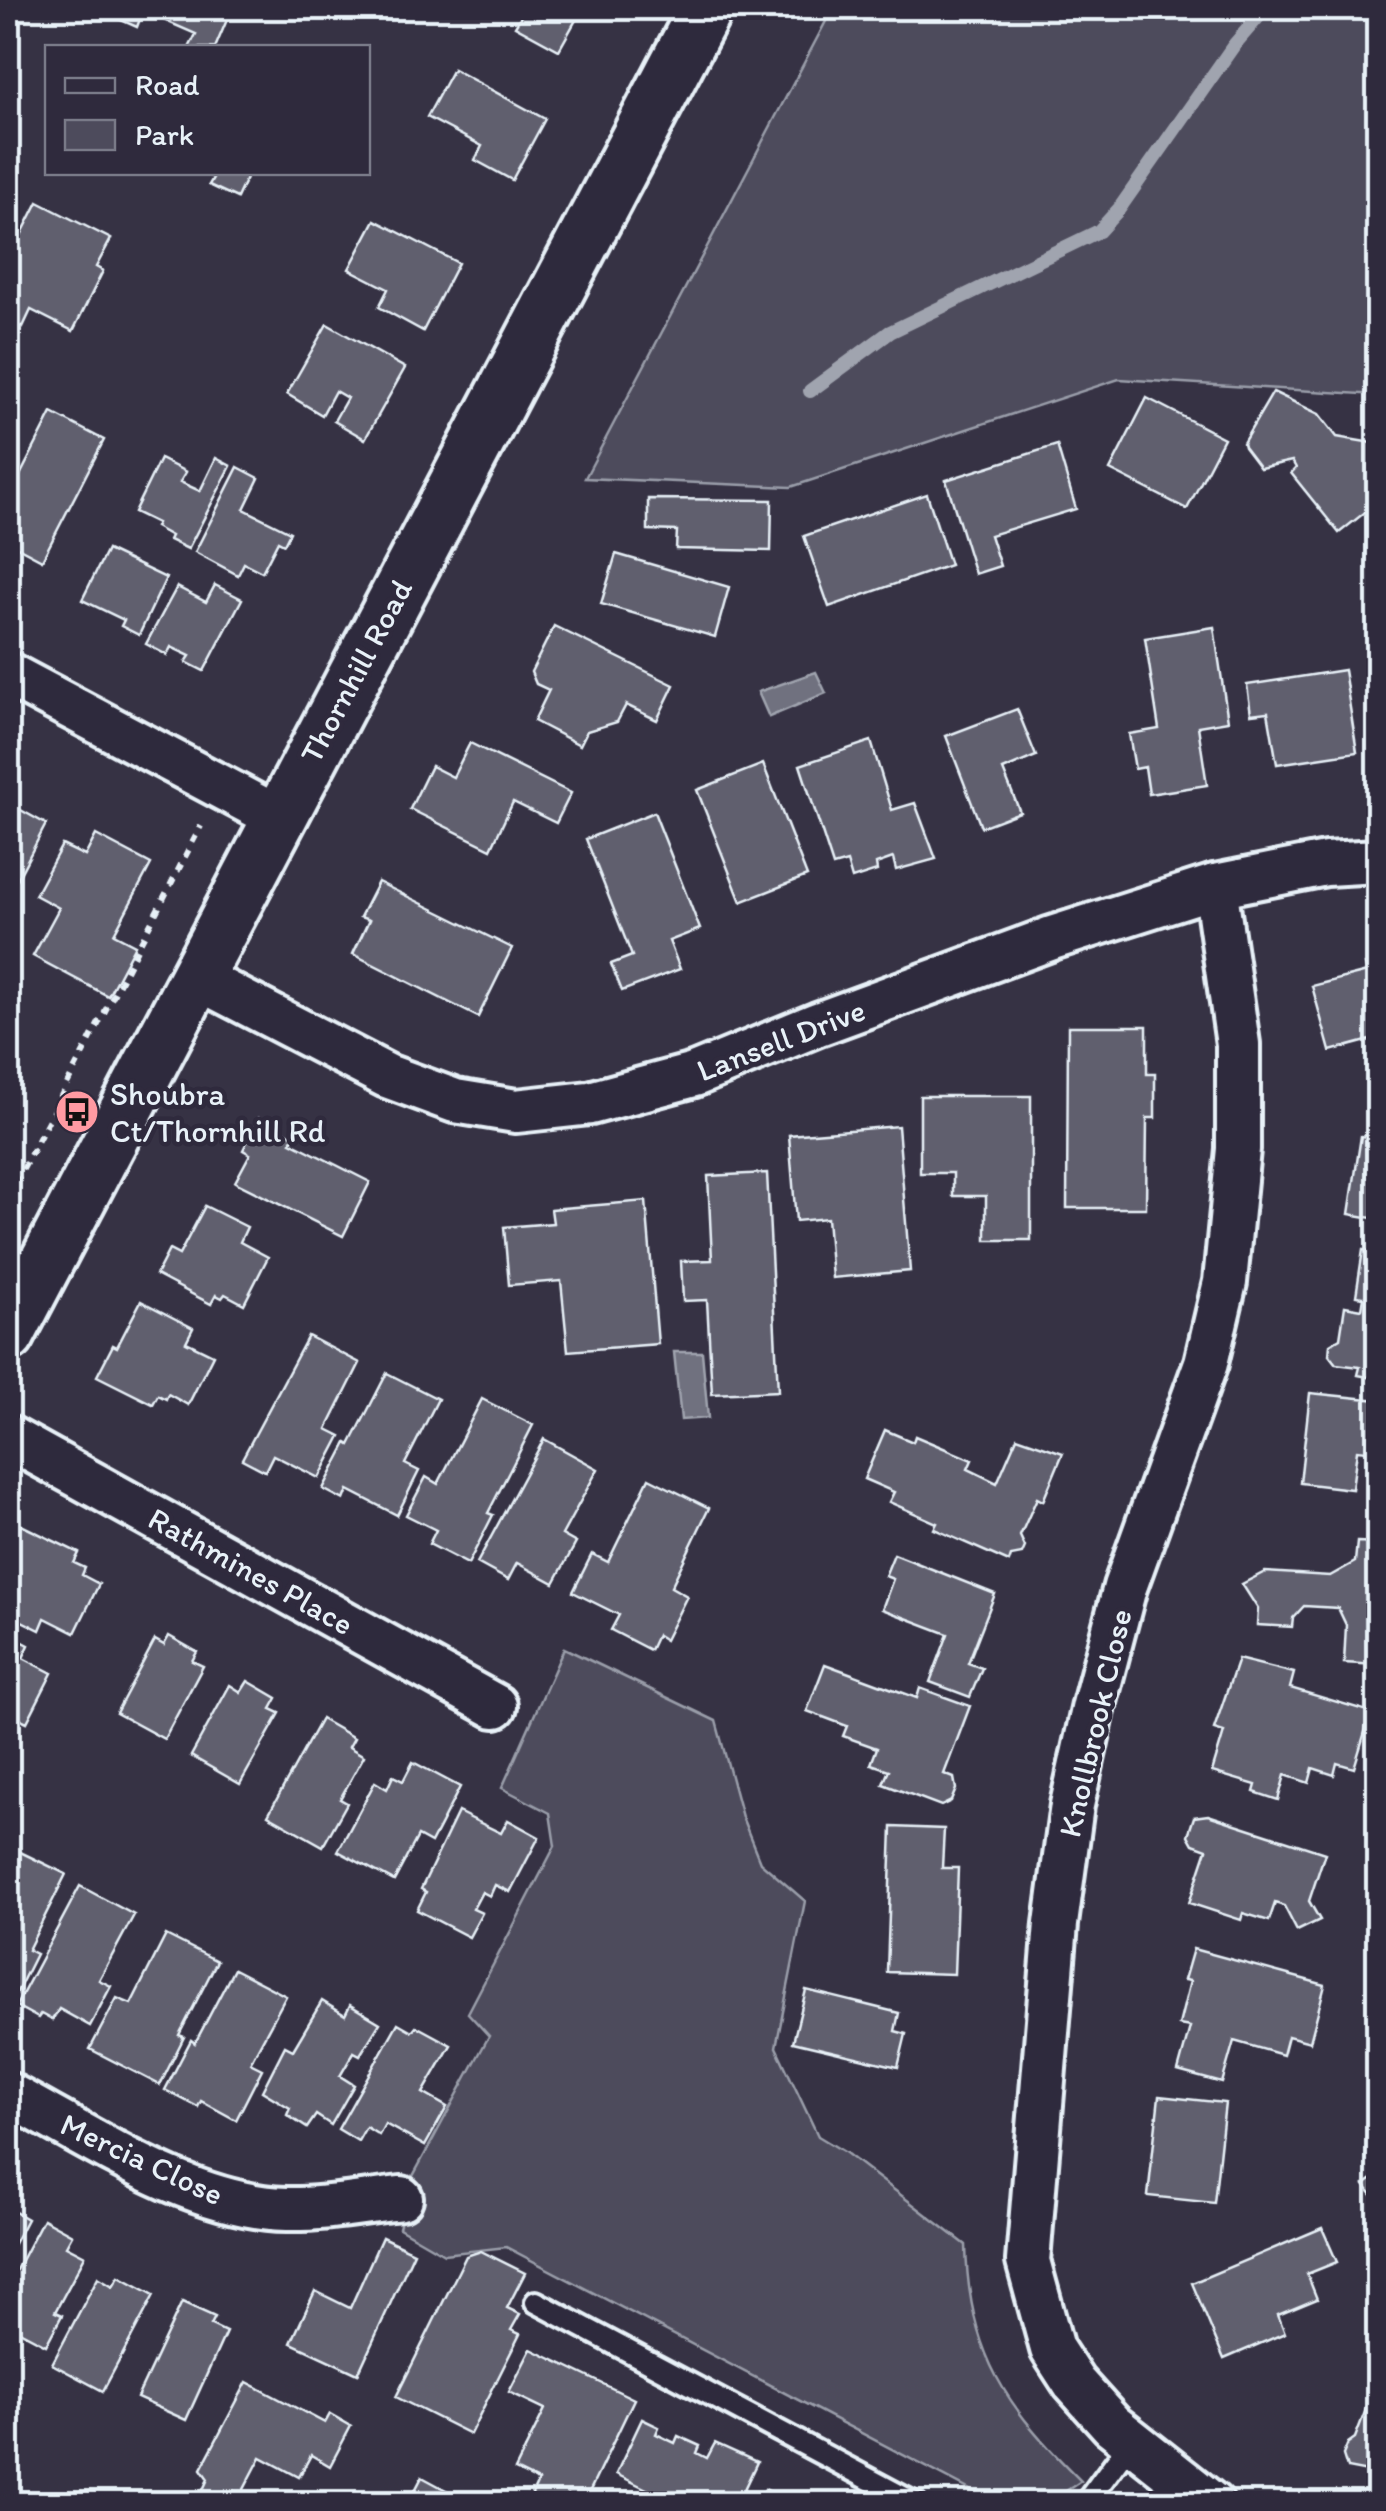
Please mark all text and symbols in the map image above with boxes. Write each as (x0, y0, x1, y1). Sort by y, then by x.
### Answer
legend (45, 45, 370, 175)
text: Road (135, 66, 200, 103)
text: Park (135, 116, 194, 153)
street label: Thornhill Road (292, 572, 420, 769)
street label: Lansell Drive (692, 991, 870, 1089)
place label: Shoubra Ct/Thornhill Rd (110, 1075, 326, 1150)
bus stop icon: Shoubra Ct/Thornhill Rd (54, 1089, 100, 1135)
street label: Rathmines Place (142, 1499, 360, 1643)
street label: Knollbrook Close (1050, 1605, 1140, 1841)
street label: Mercia Close (55, 2105, 229, 2213)

